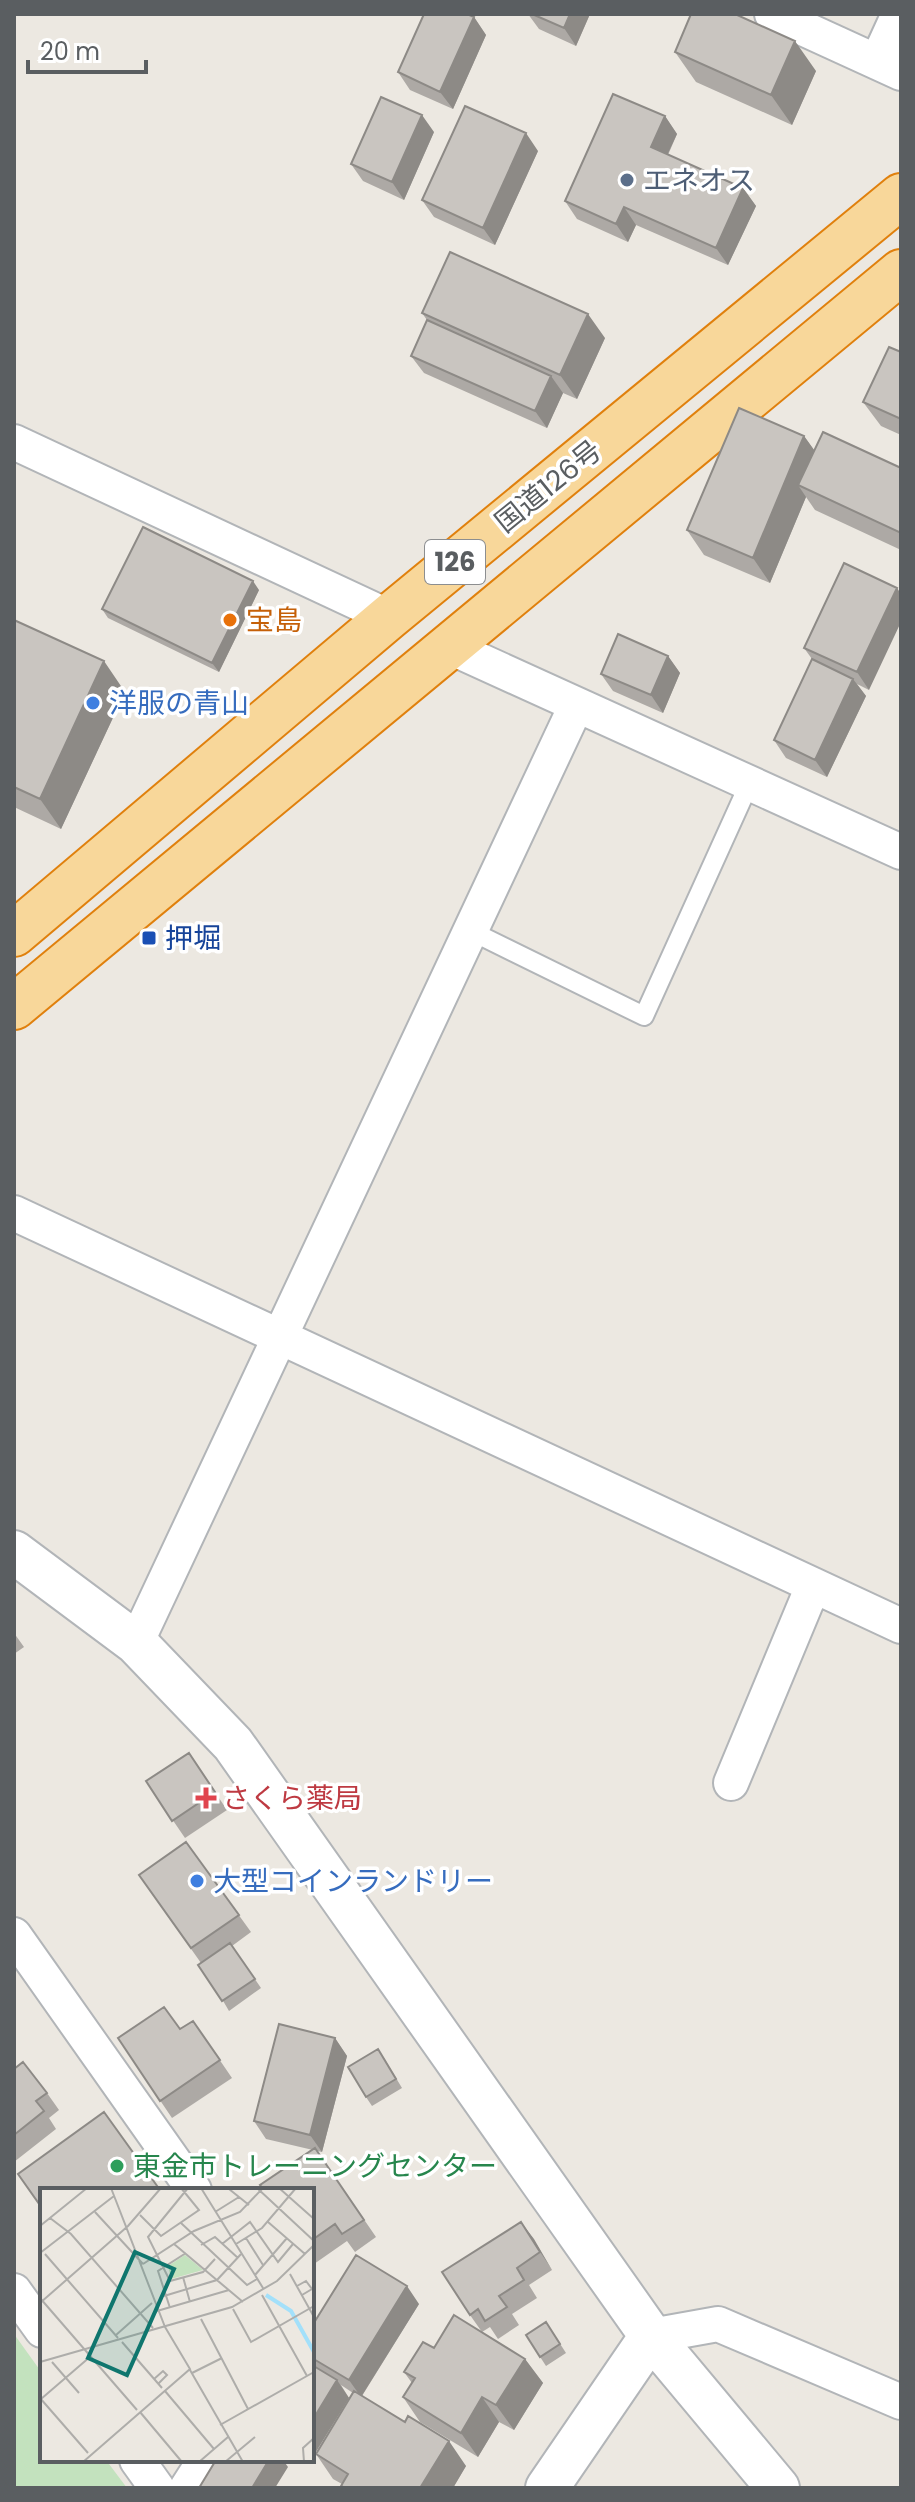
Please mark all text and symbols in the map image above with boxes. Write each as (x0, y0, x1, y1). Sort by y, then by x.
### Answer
scale bar (28, 24, 146, 74)
text: 20 m (40, 35, 100, 68)
place label: エネオス (643, 161, 755, 200)
marker: エネオス (618, 171, 636, 189)
street label: 国道126号 (487, 431, 610, 541)
road number: 126 (425, 540, 485, 584)
place label: 宝島 (246, 601, 302, 640)
marker: 宝島 (221, 611, 239, 629)
place label: 洋服の青山 (109, 684, 249, 723)
marker: 洋服の青山 (84, 694, 102, 712)
place label: 押堀 (165, 919, 221, 958)
marker: 押堀 (140, 929, 158, 947)
place label: さくら薬局 (222, 1779, 362, 1818)
marker: さくら薬局 (197, 1789, 215, 1807)
place label: 大型コインランドリー (213, 1862, 493, 1901)
marker: 大型コインランドリー (188, 1872, 206, 1890)
place label: 東金市トレーニングセンター (133, 2147, 497, 2186)
marker: 東金市トレーニングセンター (108, 2157, 126, 2175)
inset map (40, 2188, 314, 2462)

